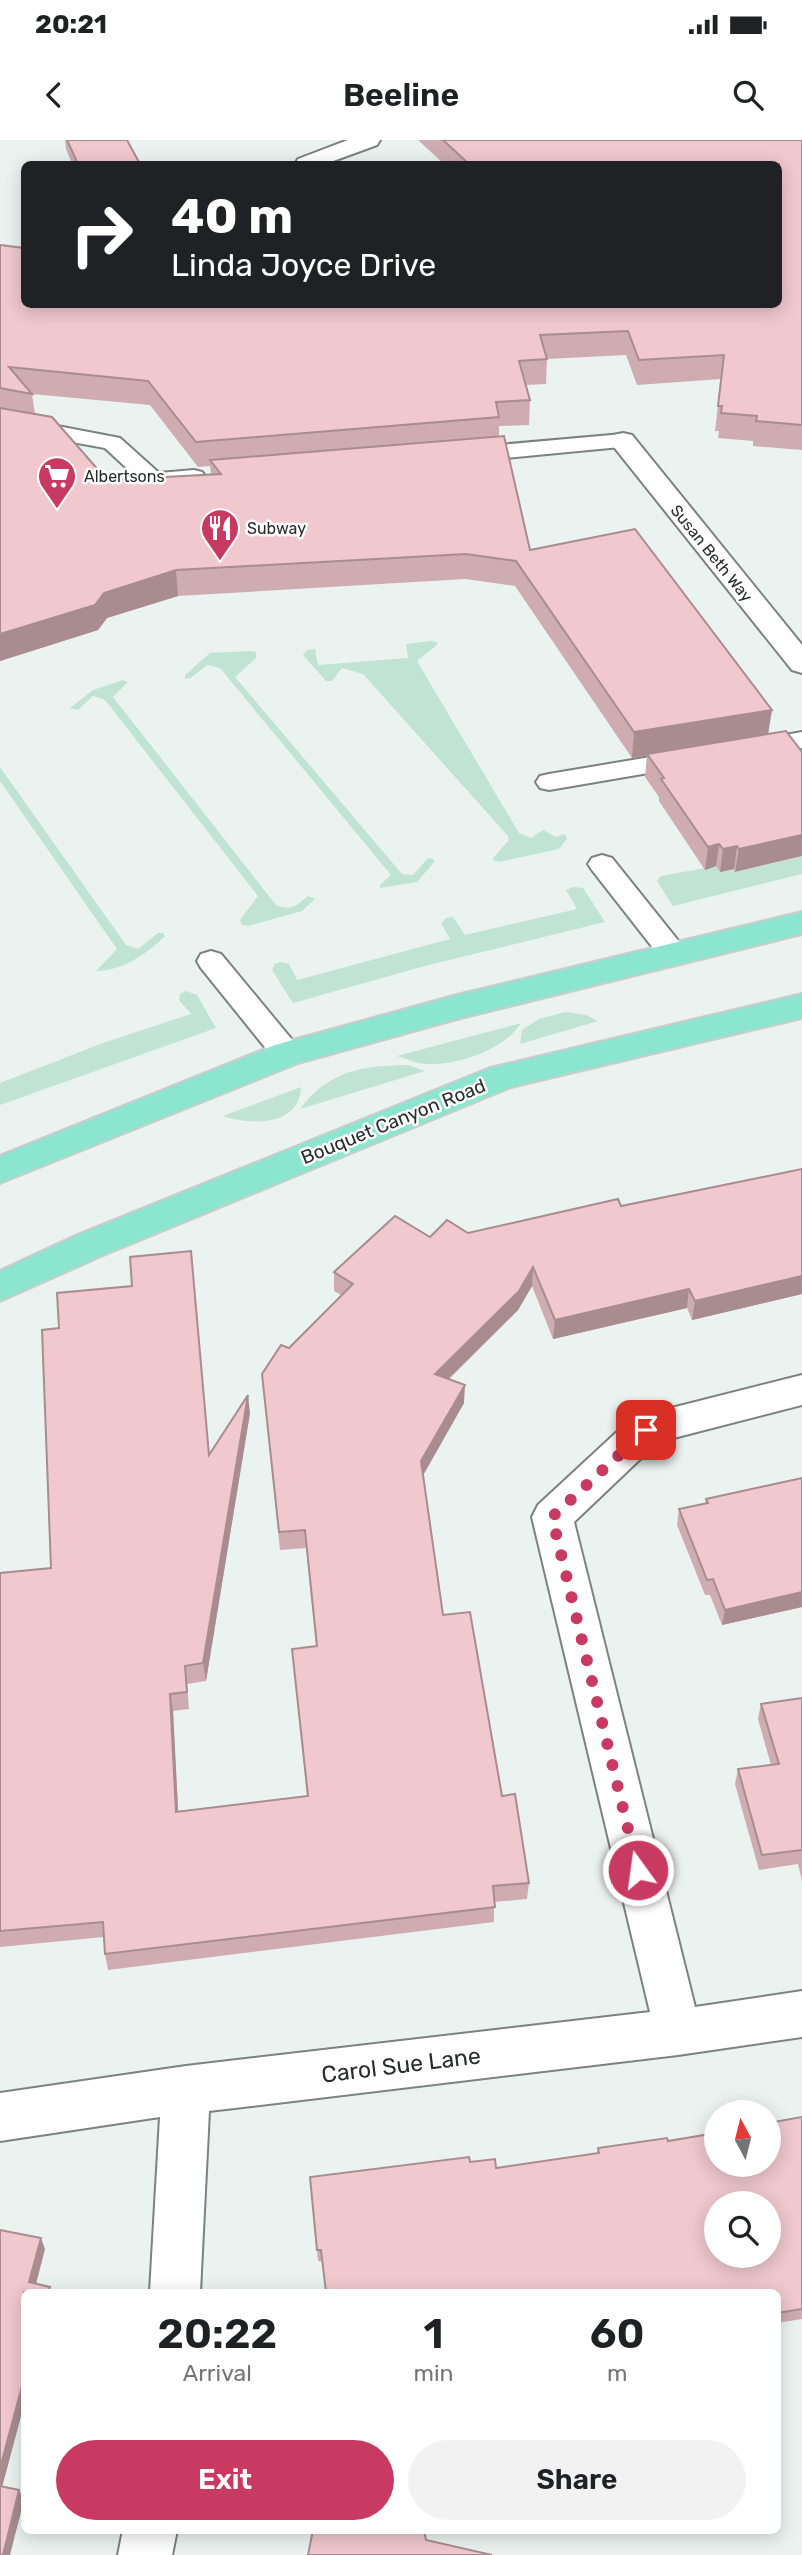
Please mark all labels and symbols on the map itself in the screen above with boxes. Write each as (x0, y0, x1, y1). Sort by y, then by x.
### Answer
supermarket icon: Albertsons (36, 455, 78, 510)
place label: Albertsons (84, 467, 165, 486)
street label: Susan Beth Way (667, 501, 757, 606)
restaurant icon: Subway (199, 507, 241, 562)
place label: Subway (247, 519, 306, 538)
street label: Bouquet Canyon Road (298, 1074, 489, 1169)
pin (616, 1400, 676, 1460)
position arrow (601, 1833, 675, 1907)
street label: Carol Sue Lane (320, 2041, 482, 2089)
north arrow (704, 2100, 780, 2177)

